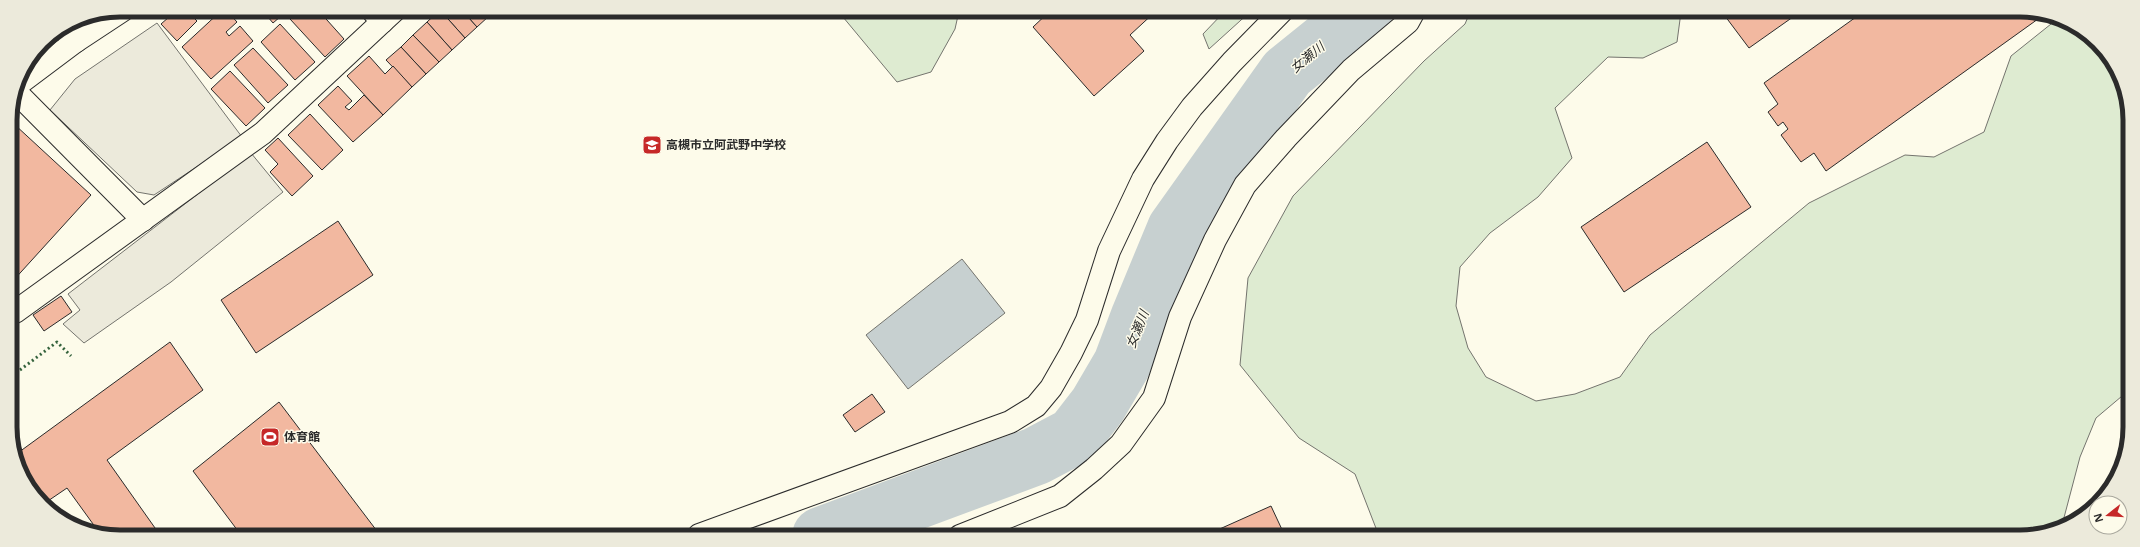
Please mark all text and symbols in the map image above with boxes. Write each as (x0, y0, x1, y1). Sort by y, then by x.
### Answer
water label: 女瀬川 (1286, 36, 1329, 76)
school or university icon: 高槻市立阿武野中学校 (641, 134, 663, 156)
place label: 高槻市立阿武野中学校 (666, 136, 786, 153)
water label: 女瀬川 (1121, 306, 1153, 350)
sports icon: 体育館 (259, 426, 281, 448)
place label: 体育館 (284, 428, 320, 445)
north arrow (2088, 495, 2128, 535)
text: N (2089, 512, 2106, 525)

